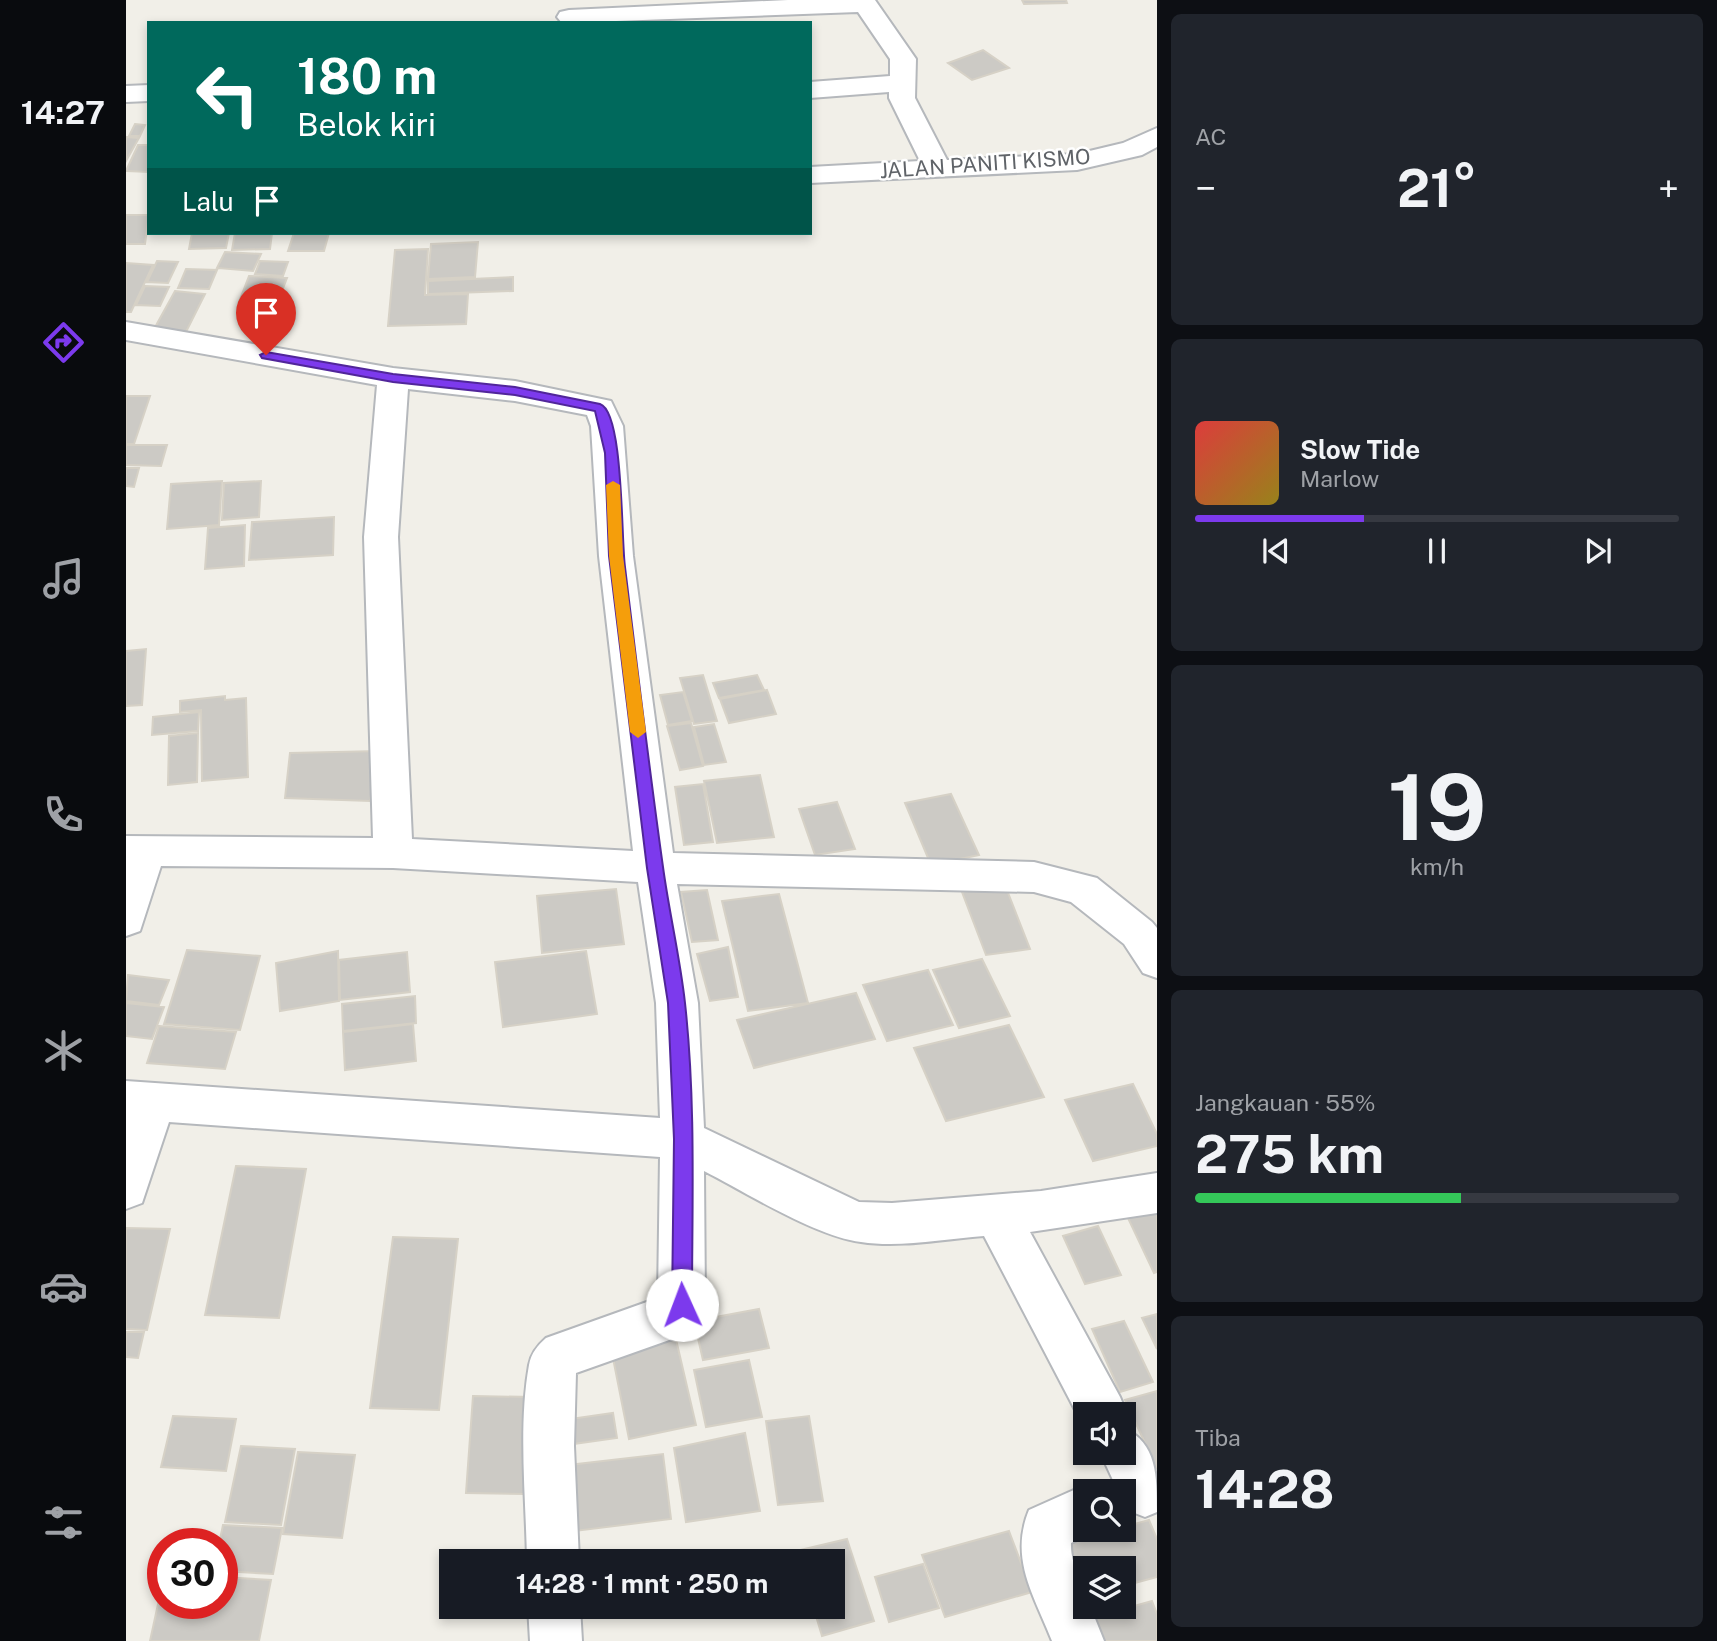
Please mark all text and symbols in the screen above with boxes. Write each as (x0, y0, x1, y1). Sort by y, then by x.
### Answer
text: 180 m (297, 47, 437, 105)
icon: left (182, 49, 273, 140)
text: 14:27 (21, 94, 105, 131)
text: Belok kiri (297, 106, 436, 143)
text: AC (1195, 123, 1226, 150)
street label: JALAN PANITI KISMO (879, 144, 1091, 183)
text: 21° (1397, 158, 1477, 219)
text: − (1195, 166, 1216, 211)
text: + (1658, 166, 1679, 211)
icon: arrive (248, 182, 286, 220)
text: Lalu (182, 186, 234, 217)
pin (236, 283, 296, 355)
icon: arrive (247, 294, 285, 332)
icon: directions (39, 318, 88, 367)
text: Slow Tide (1300, 434, 1420, 465)
text: Marlow (1300, 465, 1379, 492)
icon: previous (1257, 532, 1295, 570)
icon: pause (1418, 532, 1456, 570)
icon: next (1579, 532, 1617, 570)
icon: music (39, 554, 88, 603)
text: 19 (1388, 754, 1486, 860)
icon: phone (39, 790, 88, 839)
text: km/h (1410, 853, 1464, 880)
icon: climate (39, 1026, 88, 1075)
text: Jangkauan · 55% (1195, 1089, 1375, 1116)
text: 275 km (1195, 1124, 1384, 1185)
icon: car (39, 1262, 88, 1311)
position arrow (645, 1268, 719, 1342)
map controls (1073, 1402, 1136, 1619)
button: sound (1073, 1402, 1136, 1465)
text: Tiba (1195, 1424, 1241, 1451)
text: 14:28 (1195, 1459, 1334, 1520)
button: search (1073, 1479, 1136, 1542)
icon: filters (39, 1498, 88, 1547)
speed limit sign: 30 (147, 1528, 238, 1619)
button: layers (1073, 1556, 1136, 1619)
text: 14:28 · 1 mnt · 250 m (516, 1568, 768, 1599)

